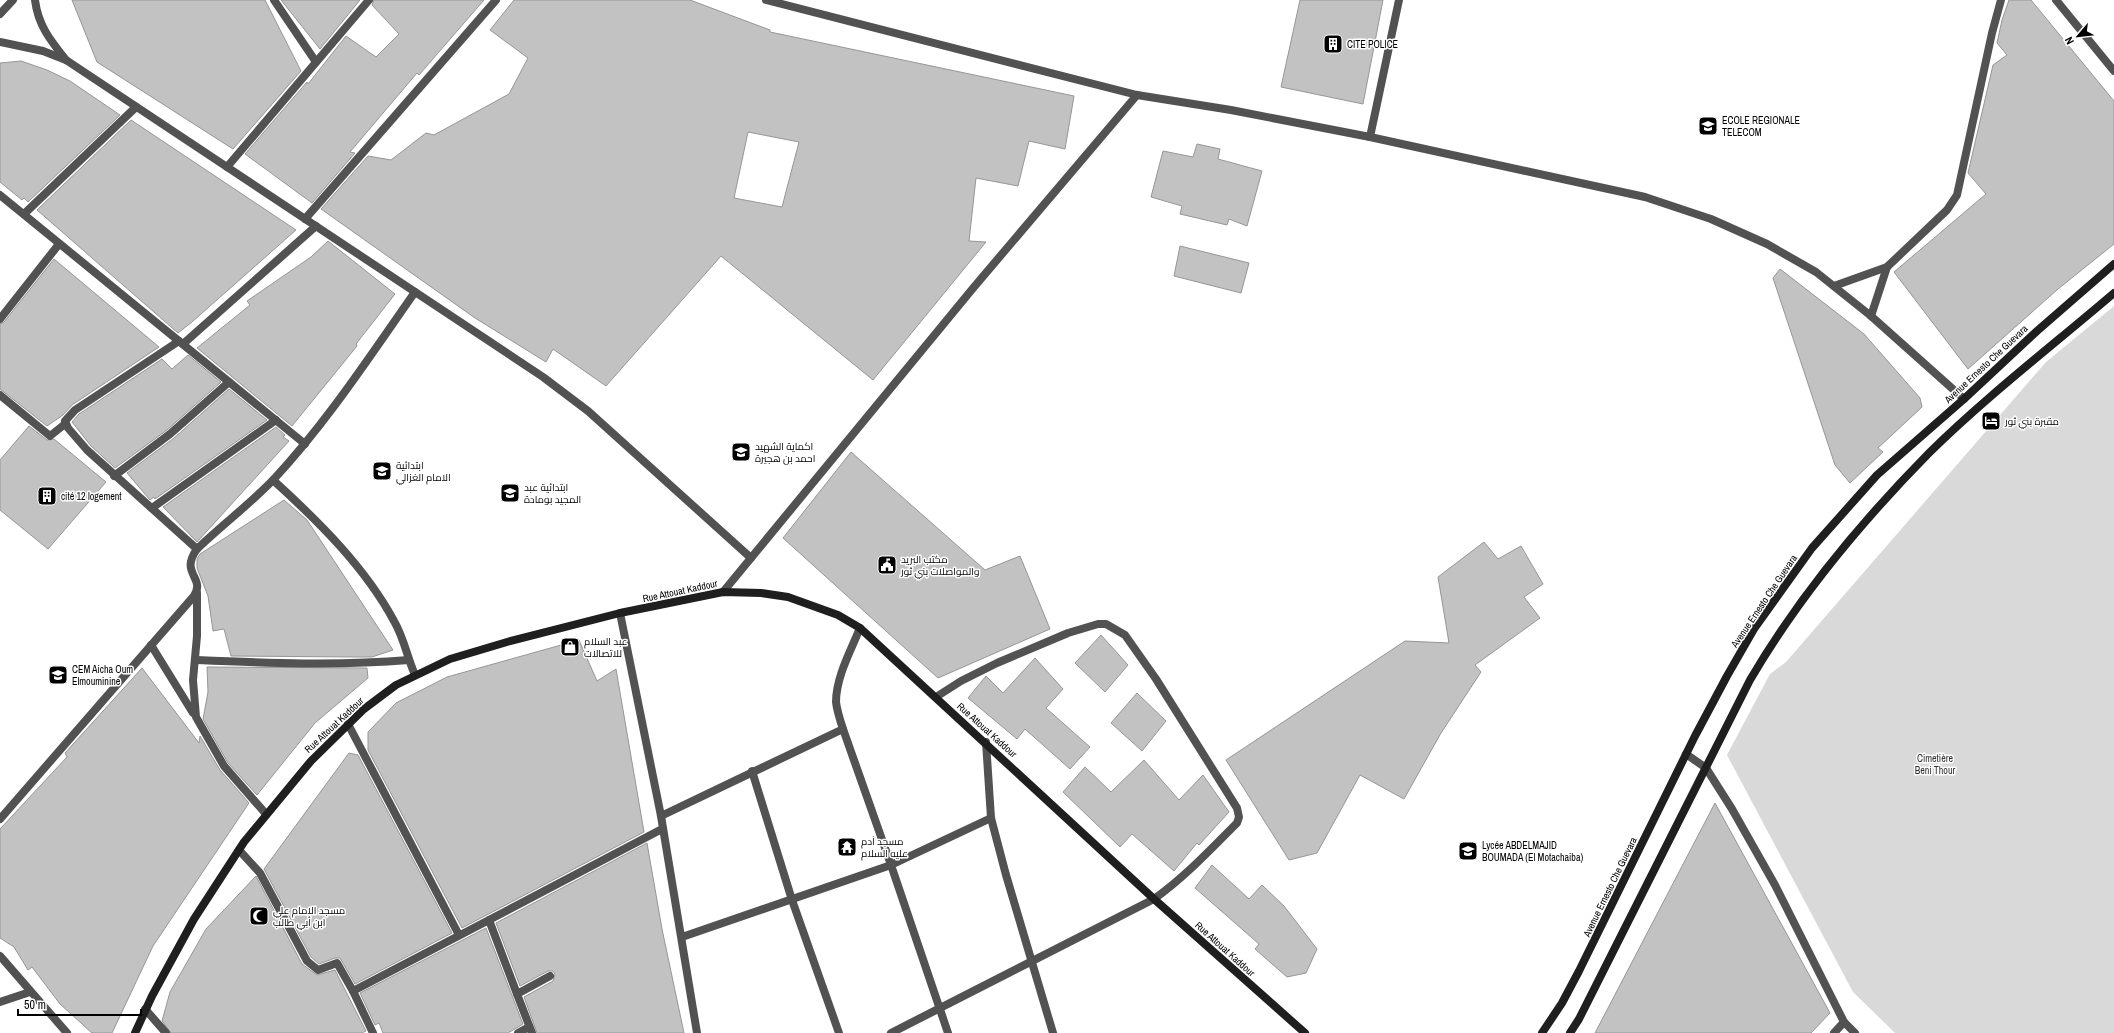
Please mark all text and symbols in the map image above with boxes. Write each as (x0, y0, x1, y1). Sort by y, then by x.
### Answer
north arrow (2058, 16, 2098, 56)
building icon: CITE POLICE (1322, 33, 1344, 55)
text: N (2061, 35, 2077, 47)
place label: CITE POLICE (1347, 38, 1398, 51)
place label: ECOLE REGIONALE TELECOM (1722, 114, 1800, 139)
school or university icon: ECOLE REGIONALE TELECOM (1697, 115, 1719, 137)
street label: Avenue Ernesto Che Guevara (1941, 322, 2031, 407)
hotel icon: مقبرة بني ثور (1980, 410, 2002, 432)
place label: مقبرة بني ثور (2004, 415, 2059, 429)
place label: اكماية الشهيد احمد بن هجيرة (755, 440, 815, 465)
school or university icon: اكماية الشهيد احمد بن هجيرة (730, 441, 752, 463)
place label: ابتدائية الامام الغزالي (396, 459, 451, 485)
school or university icon: ابتدائية الامام الغزالي (371, 460, 393, 482)
place label: ابتدائية عبد المجيد بومادة (524, 481, 581, 506)
school or university icon: ابتدائية عبد المجيد بومادة (499, 482, 521, 504)
building icon: cité 12 logement (36, 485, 58, 507)
place label: cité 12 logement (61, 490, 122, 503)
street label: Avenue Ernesto Che Guevara (1728, 552, 1800, 651)
place label: مكتب البريد والمواصلات بني ثور (900, 553, 979, 579)
public building icon: مكتب البريد والمواصلات بني ثور (876, 554, 898, 576)
street label: Rue Attouat Kaddour (641, 577, 719, 605)
place label: عبد السلام للاتصالات (584, 635, 628, 660)
shop icon: عبد السلام للاتصالات (559, 636, 581, 658)
place label: CEM Aicha Oum Elmouminine (72, 663, 133, 688)
school or university icon: CEM Aicha Oum Elmouminine (47, 664, 69, 686)
street label: Rue Attouat Kaddour (302, 694, 366, 756)
street label: Rue Attouat Kaddour (954, 700, 1020, 760)
park label: Cimetière Beni Thour (1915, 752, 1955, 777)
place label: مسجد آدم عليه السلام (861, 835, 908, 861)
street label: Avenue Ernesto Che Guevara (1580, 835, 1640, 940)
temple icon: مسجد آدم عليه السلام (836, 836, 858, 858)
place label: Lycée ABDELMAJID BOUMADA (El Motachaiba) (1482, 839, 1583, 864)
school or university icon: Lycée ABDELMAJID BOUMADA (El Motachaiba) (1457, 840, 1479, 862)
place label: مسجد الامام علي ابن أبي طالب (273, 904, 345, 930)
mosque icon: مسجد الامام علي ابن أبي طالب (248, 905, 270, 927)
street label: Rue Attouat Kaddour (1192, 919, 1258, 979)
scale bar (18, 991, 141, 1017)
text: 50 m (24, 997, 46, 1013)

